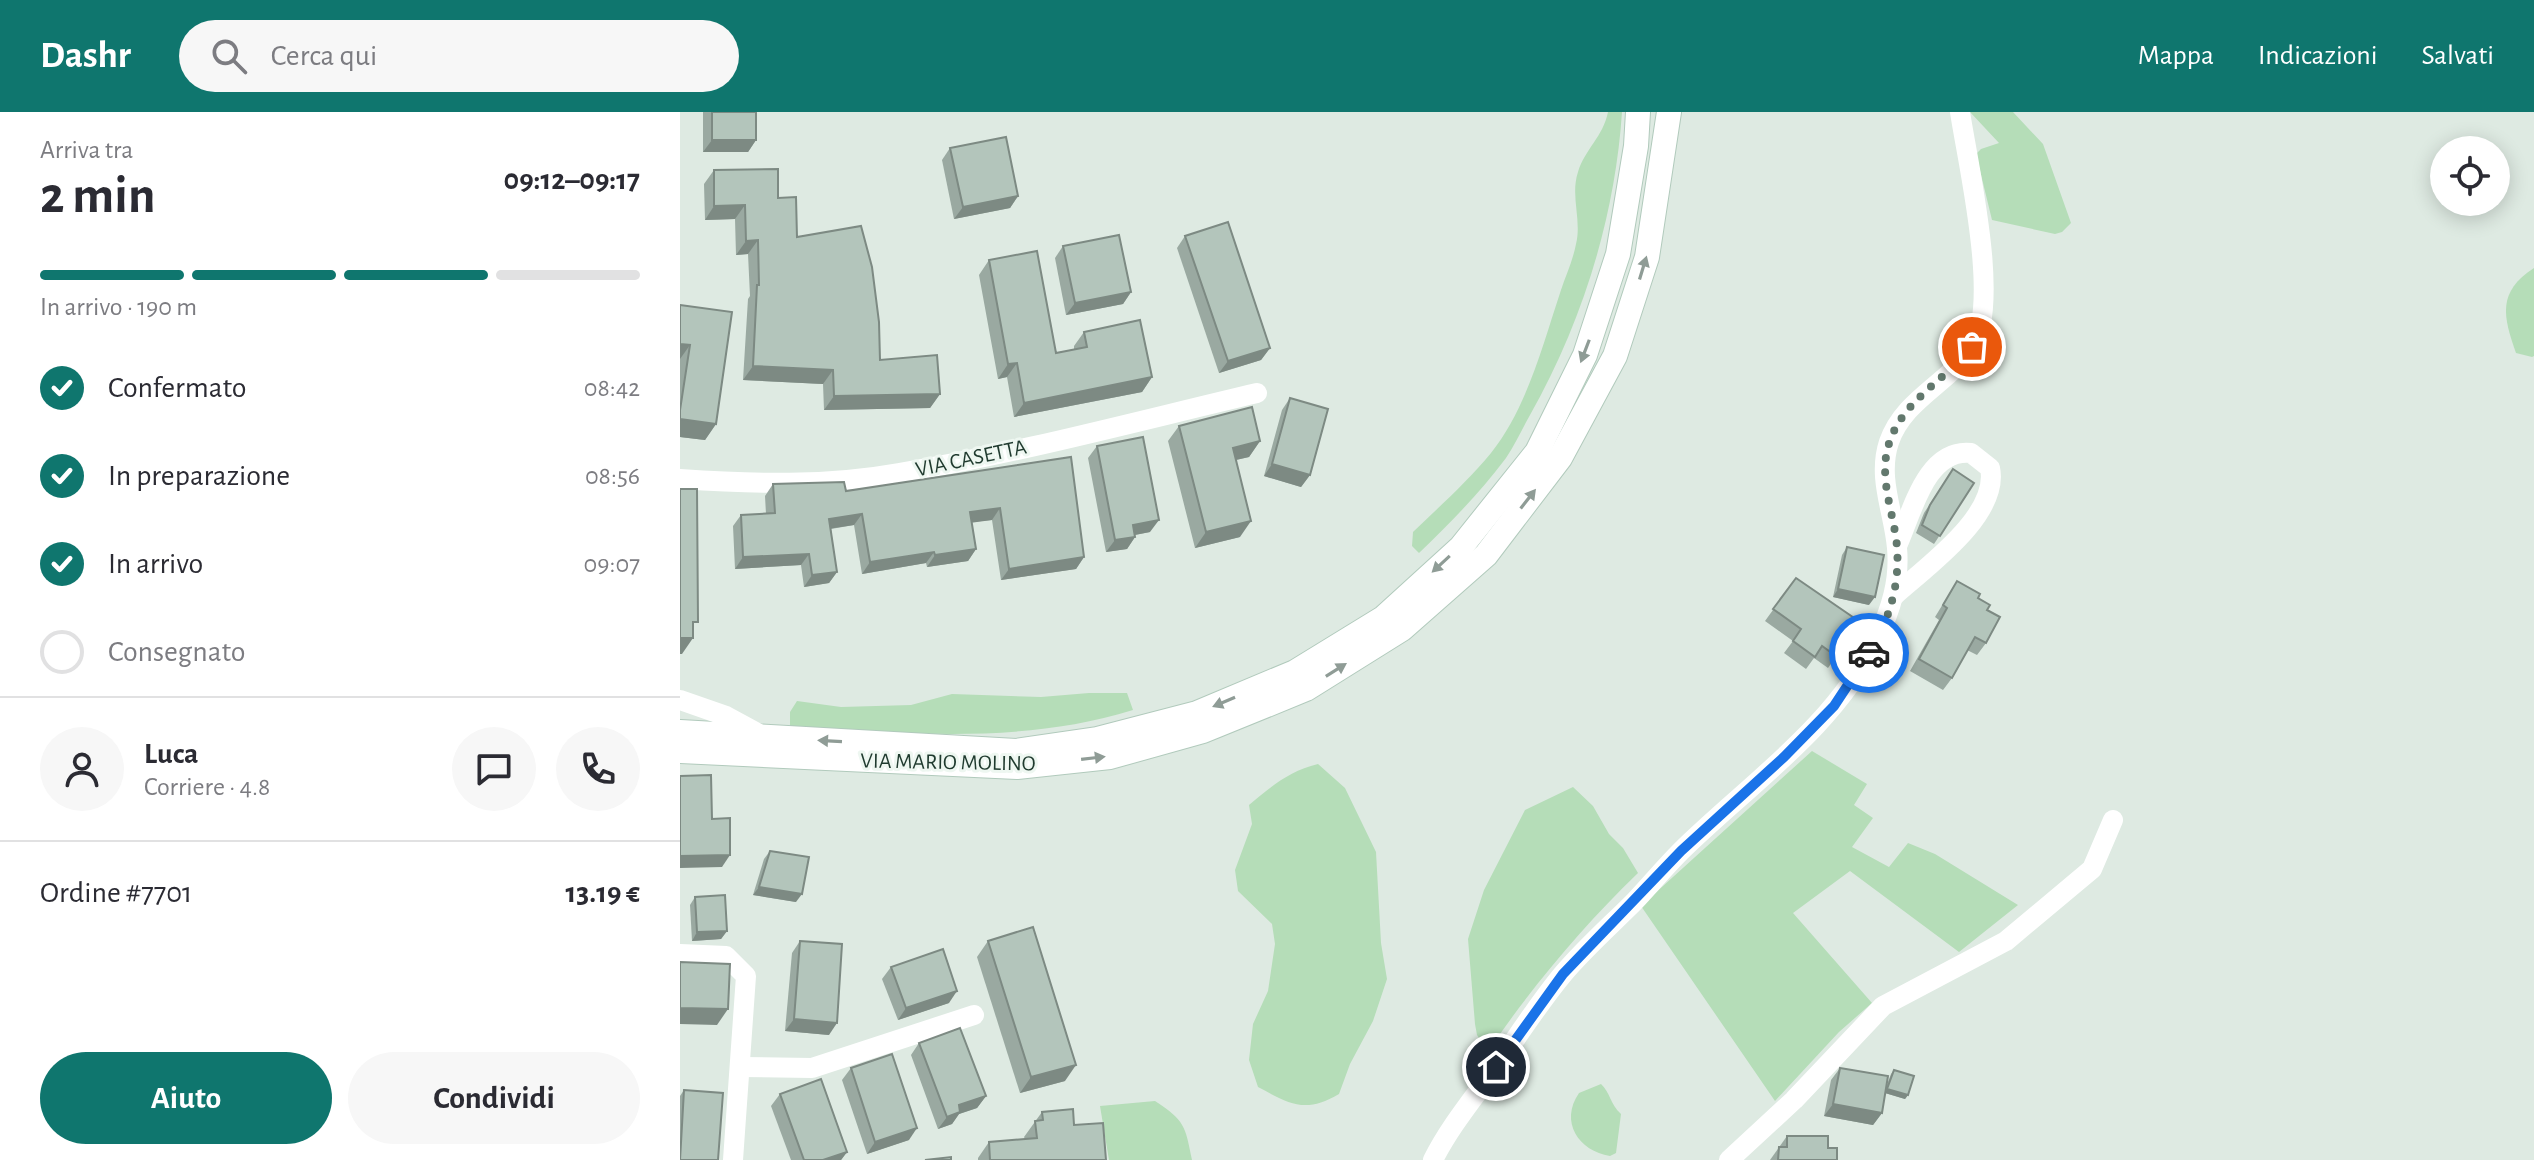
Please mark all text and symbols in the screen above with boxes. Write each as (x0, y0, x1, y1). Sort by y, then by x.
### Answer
search box (179, 20, 739, 92)
icon: search (207, 34, 251, 78)
text: Dashr (40, 37, 131, 75)
text: Cerca qui (271, 41, 377, 71)
text: Mappa (2138, 42, 2214, 70)
text: Indicazioni (2258, 42, 2377, 70)
text: Salvati (2421, 42, 2494, 70)
map controls (2430, 136, 2510, 216)
button: locate (2430, 136, 2510, 216)
text: Arriva tra (40, 137, 133, 163)
text: 09:12–09:17 (504, 165, 640, 195)
text: 2 min (40, 170, 155, 222)
one-way arrow (1637, 256, 1650, 280)
text: In arrivo · 190 m (40, 294, 197, 320)
pin (1938, 313, 2006, 381)
icon: bag (1950, 325, 1994, 369)
one-way arrow (1578, 339, 1591, 363)
icon: check (40, 366, 84, 410)
text: Confermato (108, 373, 246, 403)
text: 08:42 (584, 375, 640, 401)
street label: VIA CASETTA (914, 435, 1029, 480)
icon: check (40, 454, 84, 498)
text: In preparazione (108, 461, 290, 491)
text: 08:56 (585, 463, 640, 489)
one-way arrow (1520, 489, 1536, 509)
icon: check (40, 542, 84, 586)
text: In arrivo (108, 549, 203, 579)
text: 09:07 (584, 551, 640, 577)
one-way arrow (1432, 555, 1451, 573)
courier (1829, 613, 1909, 693)
icon: car (1847, 631, 1891, 675)
text: Consegnato (108, 637, 245, 667)
one-way arrow (1325, 663, 1347, 677)
one-way arrow (1212, 696, 1235, 709)
button: person (40, 727, 124, 811)
button: chat (452, 727, 536, 811)
button: phone (556, 727, 640, 811)
one-way arrow (817, 734, 842, 747)
text: Luca (144, 739, 198, 769)
street label: VIA MARIO MOLINO (860, 749, 1036, 775)
one-way arrow (1081, 752, 1106, 765)
text: Corriere · 4.8 (144, 774, 270, 800)
text: Ordine #7701 (40, 878, 192, 908)
text: 13.19 € (566, 878, 640, 908)
pin (1462, 1033, 1530, 1101)
icon: home (1474, 1045, 1518, 1089)
button: Aiuto (40, 1052, 332, 1144)
button: Condividi (348, 1052, 640, 1144)

